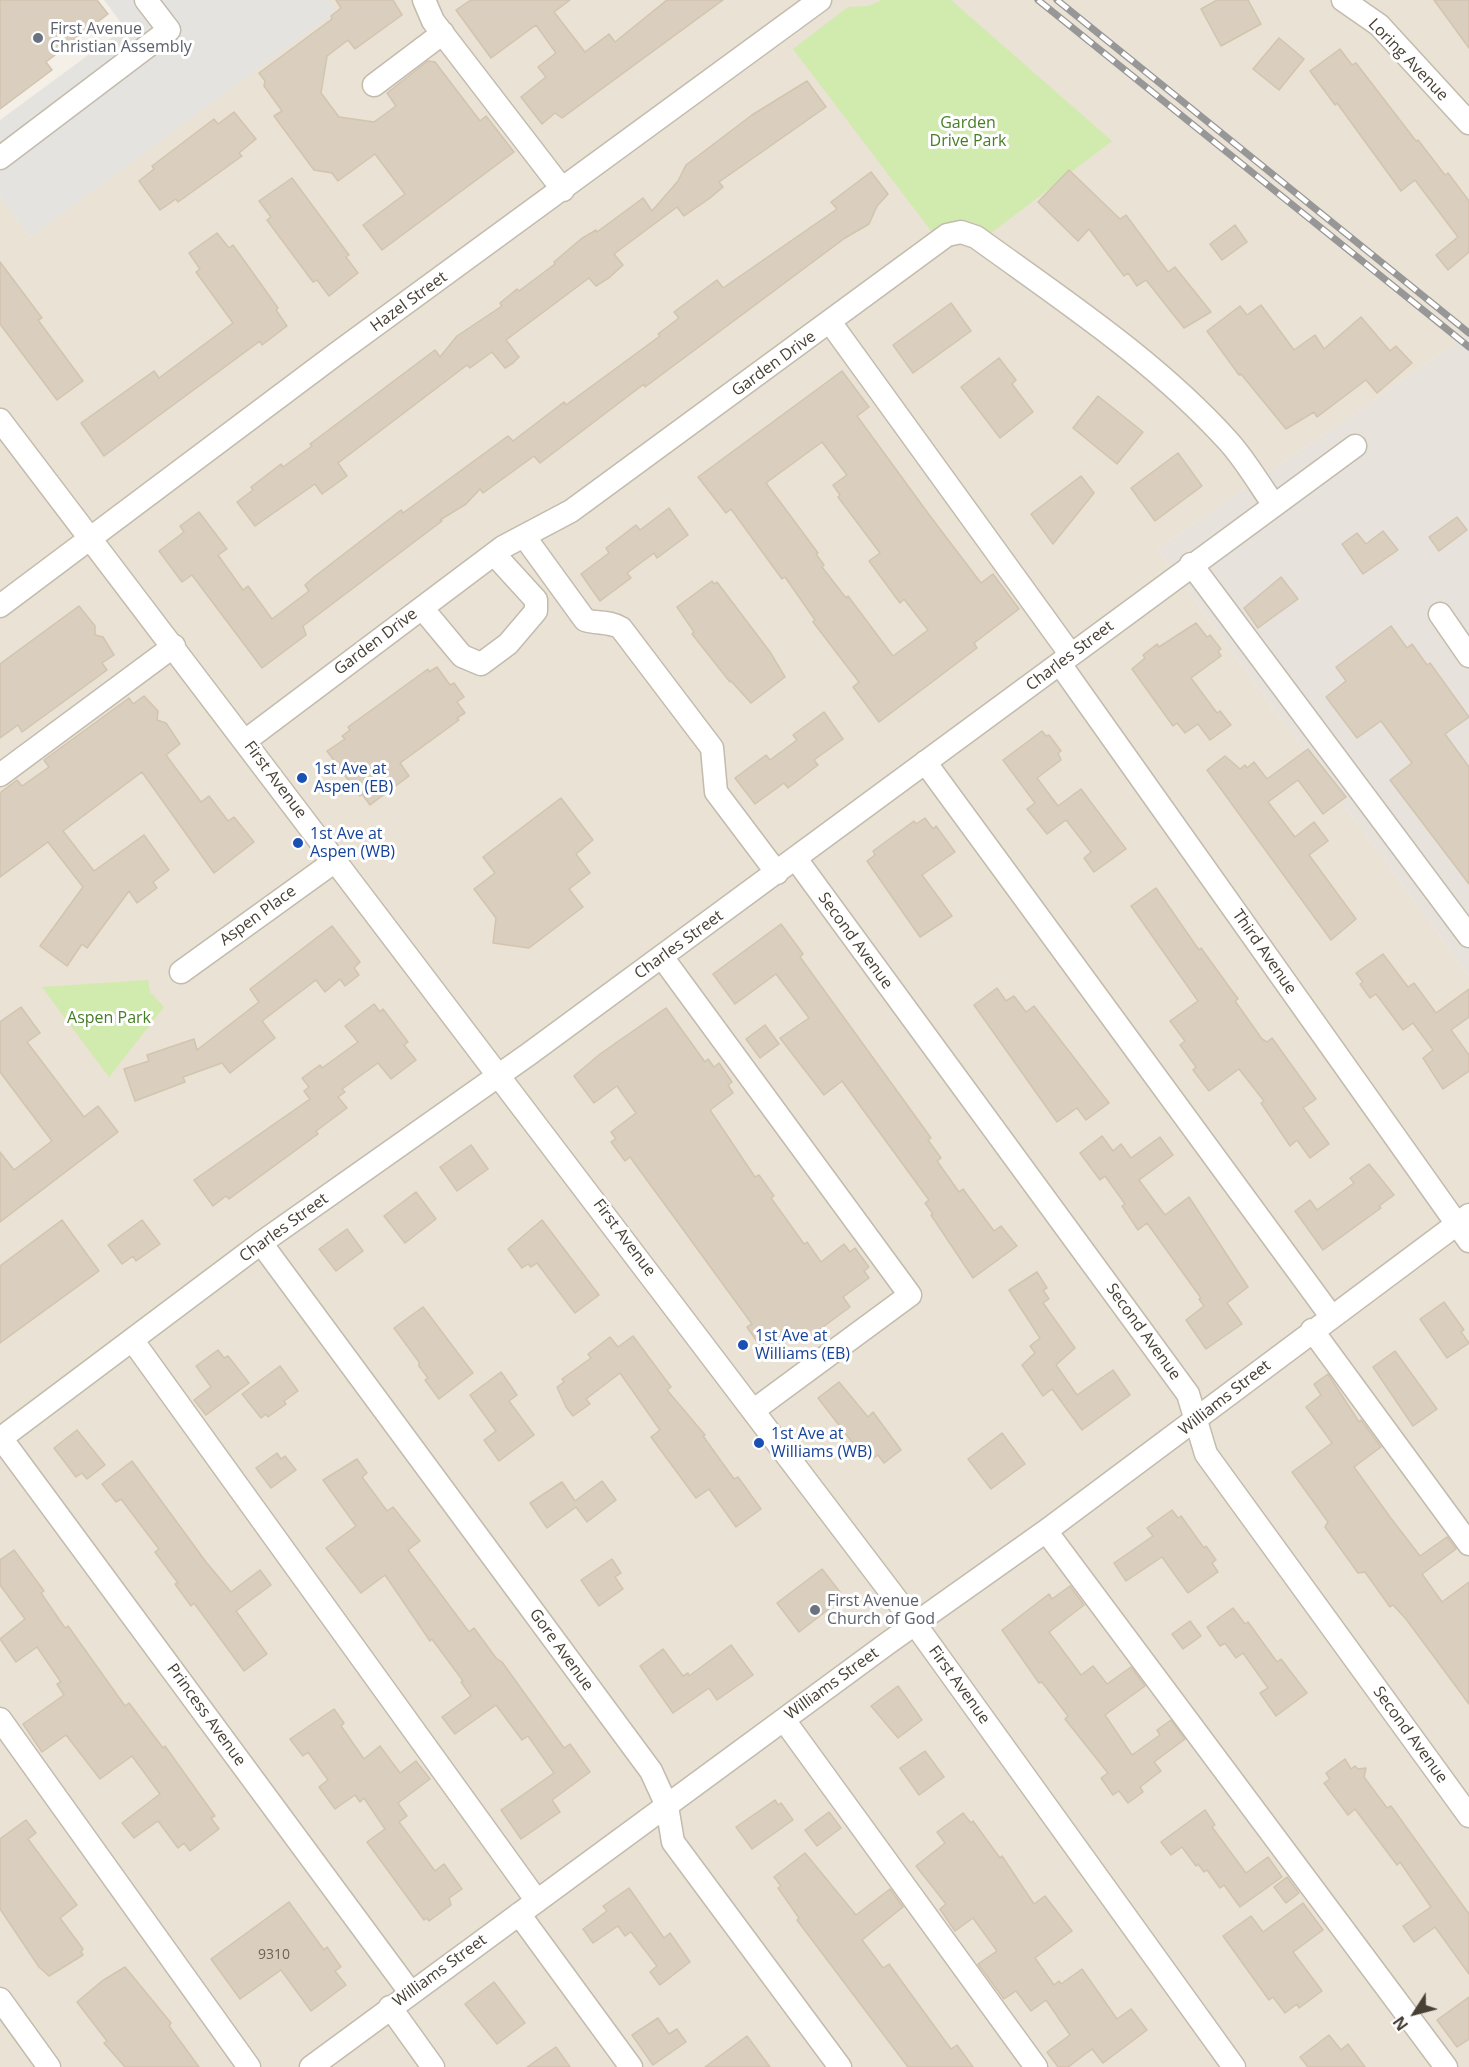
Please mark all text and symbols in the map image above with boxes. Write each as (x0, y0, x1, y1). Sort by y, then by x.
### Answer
street label: Loring Avenue (1364, 15, 1452, 105)
place label: First Avenue Christian Assembly (50, 19, 192, 57)
marker: First Avenue Christian Assembly (31, 31, 45, 45)
park label: Garden Drive Park (930, 113, 1006, 151)
street label: Hazel Street (367, 268, 451, 336)
street label: Garden Drive (728, 327, 820, 401)
street label: Garden Drive (331, 605, 421, 679)
street label: Charles Street (1022, 617, 1118, 695)
street label: First Avenue (240, 737, 310, 823)
place label: 1st Ave at Aspen (EB) (314, 759, 393, 797)
marker: 1st Ave at Aspen (EB) (295, 771, 309, 785)
place label: 1st Ave at Aspen (WB) (310, 824, 395, 862)
marker: 1st Ave at Aspen (WB) (291, 836, 305, 850)
street label: Aspen Place (216, 882, 300, 950)
street label: Second Avenue (814, 889, 896, 993)
street label: Charles Street (631, 906, 727, 984)
street label: Third Avenue (1228, 906, 1300, 998)
park label: Aspen Park (67, 1008, 151, 1028)
street label: Charles Street (236, 1189, 332, 1267)
street label: First Avenue (589, 1195, 659, 1281)
street label: Second Avenue (1102, 1280, 1184, 1384)
place label: 1st Ave at Williams (EB) (755, 1326, 850, 1364)
marker: 1st Ave at Williams (EB) (736, 1338, 750, 1352)
street label: Williams Street (1175, 1356, 1275, 1440)
place label: 1st Ave at Williams (WB) (771, 1424, 872, 1462)
marker: 1st Ave at Williams (WB) (752, 1436, 766, 1450)
place label: First Avenue Church of God (827, 1591, 935, 1629)
marker: First Avenue Church of God (808, 1603, 822, 1617)
street label: Gore Avenue (525, 1605, 597, 1695)
street label: First Avenue (924, 1642, 994, 1728)
street label: Williams Street (781, 1644, 883, 1724)
street label: Princess Avenue (162, 1660, 250, 1770)
street label: Second Avenue (1369, 1683, 1451, 1787)
street label: Williams Street (389, 1931, 491, 2011)
house number: 9310 (258, 1947, 290, 1963)
north arrow (1385, 1983, 1445, 2043)
text: N (1388, 2012, 1413, 2035)

